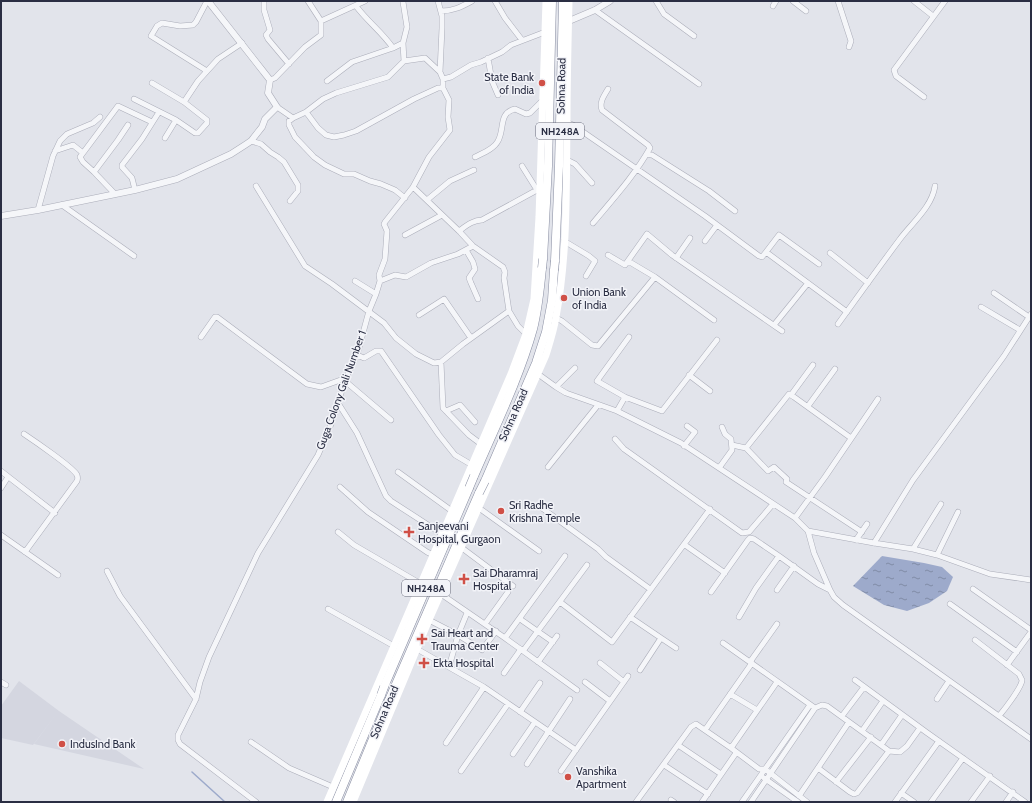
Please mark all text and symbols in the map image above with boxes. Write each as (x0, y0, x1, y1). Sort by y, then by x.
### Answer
street label: Sohna Road (554, 58, 568, 114)
place label: State Bank of India (484, 70, 535, 97)
marker: State Bank of India (537, 78, 547, 88)
road number: NH248A (536, 123, 584, 139)
place label: Union Bank of India (572, 285, 626, 312)
marker: Union Bank of India (559, 293, 569, 303)
street label: Guga Colony Gali Number 1 (313, 328, 369, 452)
street label: Sohna Road (495, 386, 531, 444)
place label: Sri Radhe Krishna Temple (509, 498, 580, 525)
marker: Sri Radhe Krishna Temple (496, 506, 506, 516)
place label: Sanjeevani Hospital, Gurgaon (418, 519, 501, 546)
marker: Sanjeevani Hospital, Gurgaon (403, 526, 415, 538)
place label: Sai Dharamraj Hospital (473, 566, 538, 593)
marker: Sai Dharamraj Hospital (458, 573, 470, 585)
road number: NH248A (402, 580, 450, 596)
place label: Sai Heart and Trauma Center (431, 626, 499, 653)
marker: Sai Heart and Trauma Center (416, 633, 428, 645)
place label: Ekta Hospital (433, 656, 494, 670)
marker: Ekta Hospital (418, 657, 430, 669)
street label: Sohna Road (367, 683, 401, 741)
place label: IndusInd Bank (70, 737, 136, 751)
marker: IndusInd Bank (57, 739, 67, 749)
place label: Vanshika Apartment (576, 764, 627, 791)
marker: Vanshika Apartment (563, 772, 573, 782)

